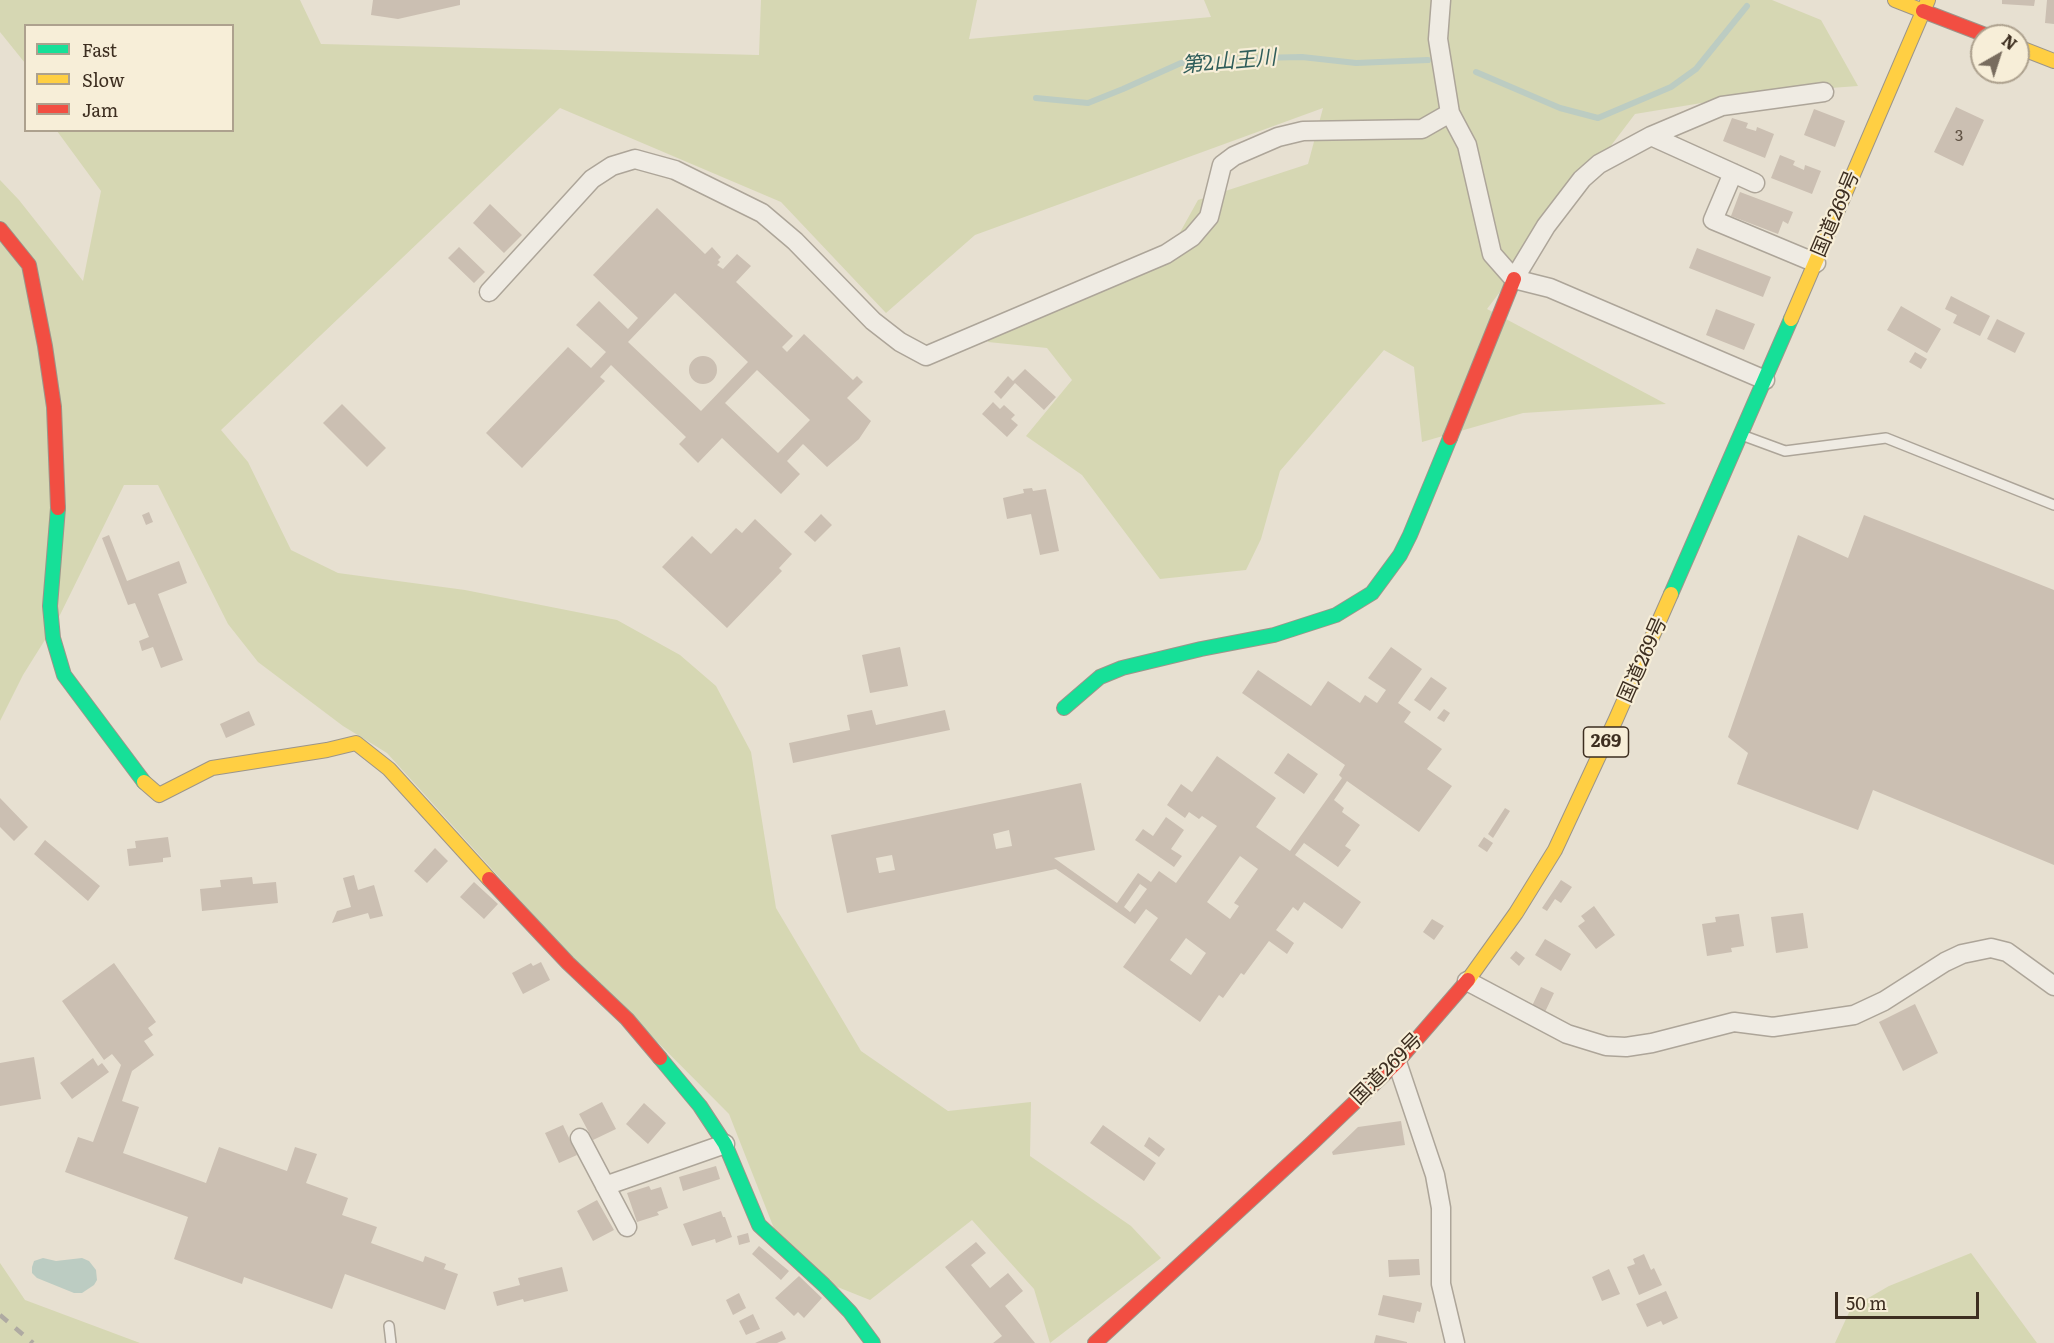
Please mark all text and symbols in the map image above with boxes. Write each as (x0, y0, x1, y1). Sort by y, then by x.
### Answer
legend (24, 24, 234, 132)
north arrow (1970, 24, 2030, 84)
text: N (1997, 28, 2023, 55)
text: Fast (82, 36, 117, 63)
water label: 第2山王川 (1181, 45, 1277, 79)
text: Slow (82, 66, 124, 93)
text: Jam (82, 96, 118, 123)
house number: 3 (1955, 126, 1963, 146)
street label: 国道269号 (1807, 167, 1865, 261)
street label: 国道269号 (1613, 613, 1673, 707)
road number: 269 (1584, 727, 1628, 757)
street label: 国道269号 (1346, 1028, 1428, 1110)
scale bar (1838, 1280, 1982, 1318)
text: 50 m (1846, 1289, 1887, 1316)

